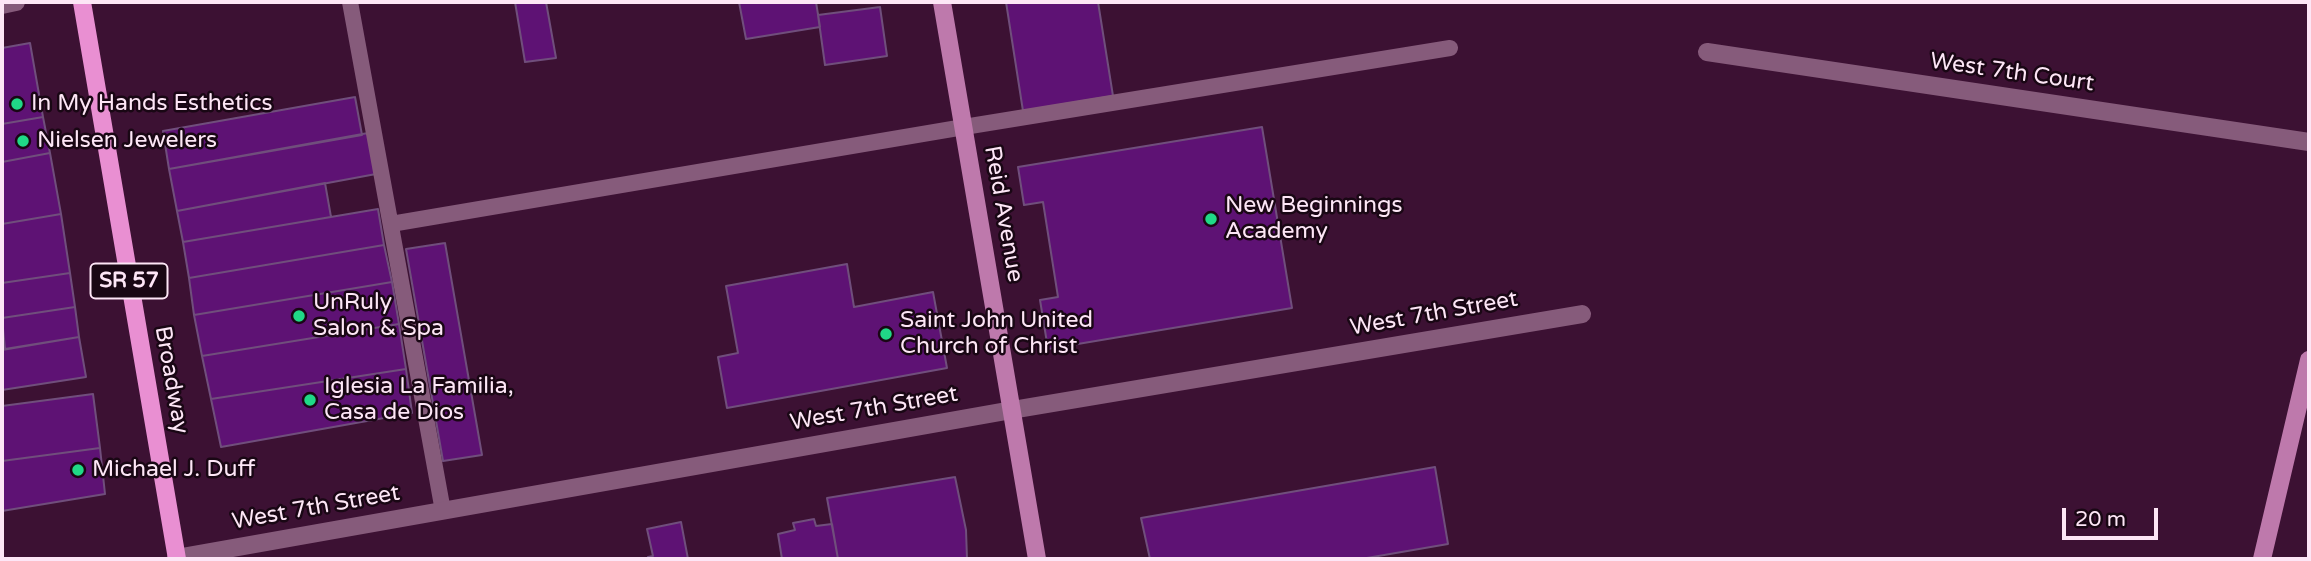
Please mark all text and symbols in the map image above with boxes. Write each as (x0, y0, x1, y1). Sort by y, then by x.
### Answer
street label: West 7th Court (1928, 48, 2096, 98)
place label: In My Hands Esthetics (31, 90, 273, 118)
marker: In My Hands Esthetics (9, 96, 25, 112)
place label: Nielsen Jewelers (37, 127, 217, 155)
marker: Nielsen Jewelers (15, 133, 31, 149)
street label: Reid Avenue (977, 144, 1029, 284)
place label: New Beginnings Academy (1225, 192, 1403, 246)
marker: New Beginnings Academy (1203, 211, 1219, 227)
road number: SR 57 (90, 264, 168, 298)
street label: West 7th Street (1348, 286, 1520, 342)
place label: UnRuly Salon & Spa (313, 289, 444, 343)
place label: Saint John United Church of Christ (900, 307, 1093, 361)
marker: UnRuly Salon & Spa (291, 308, 307, 324)
street label: Broadway (148, 324, 194, 436)
marker: Saint John United Church of Christ (878, 326, 894, 342)
place label: Iglesia La Familia, Casa de Dios (324, 373, 514, 427)
street label: West 7th Street (788, 381, 960, 437)
marker: Iglesia La Familia, Casa de Dios (302, 392, 318, 408)
place label: Michael J. Duff (92, 456, 255, 484)
marker: Michael J. Duff (70, 462, 86, 478)
street label: West 7th Street (230, 480, 402, 536)
scale bar (2066, 494, 2162, 538)
text: 20 m (2075, 507, 2126, 532)

